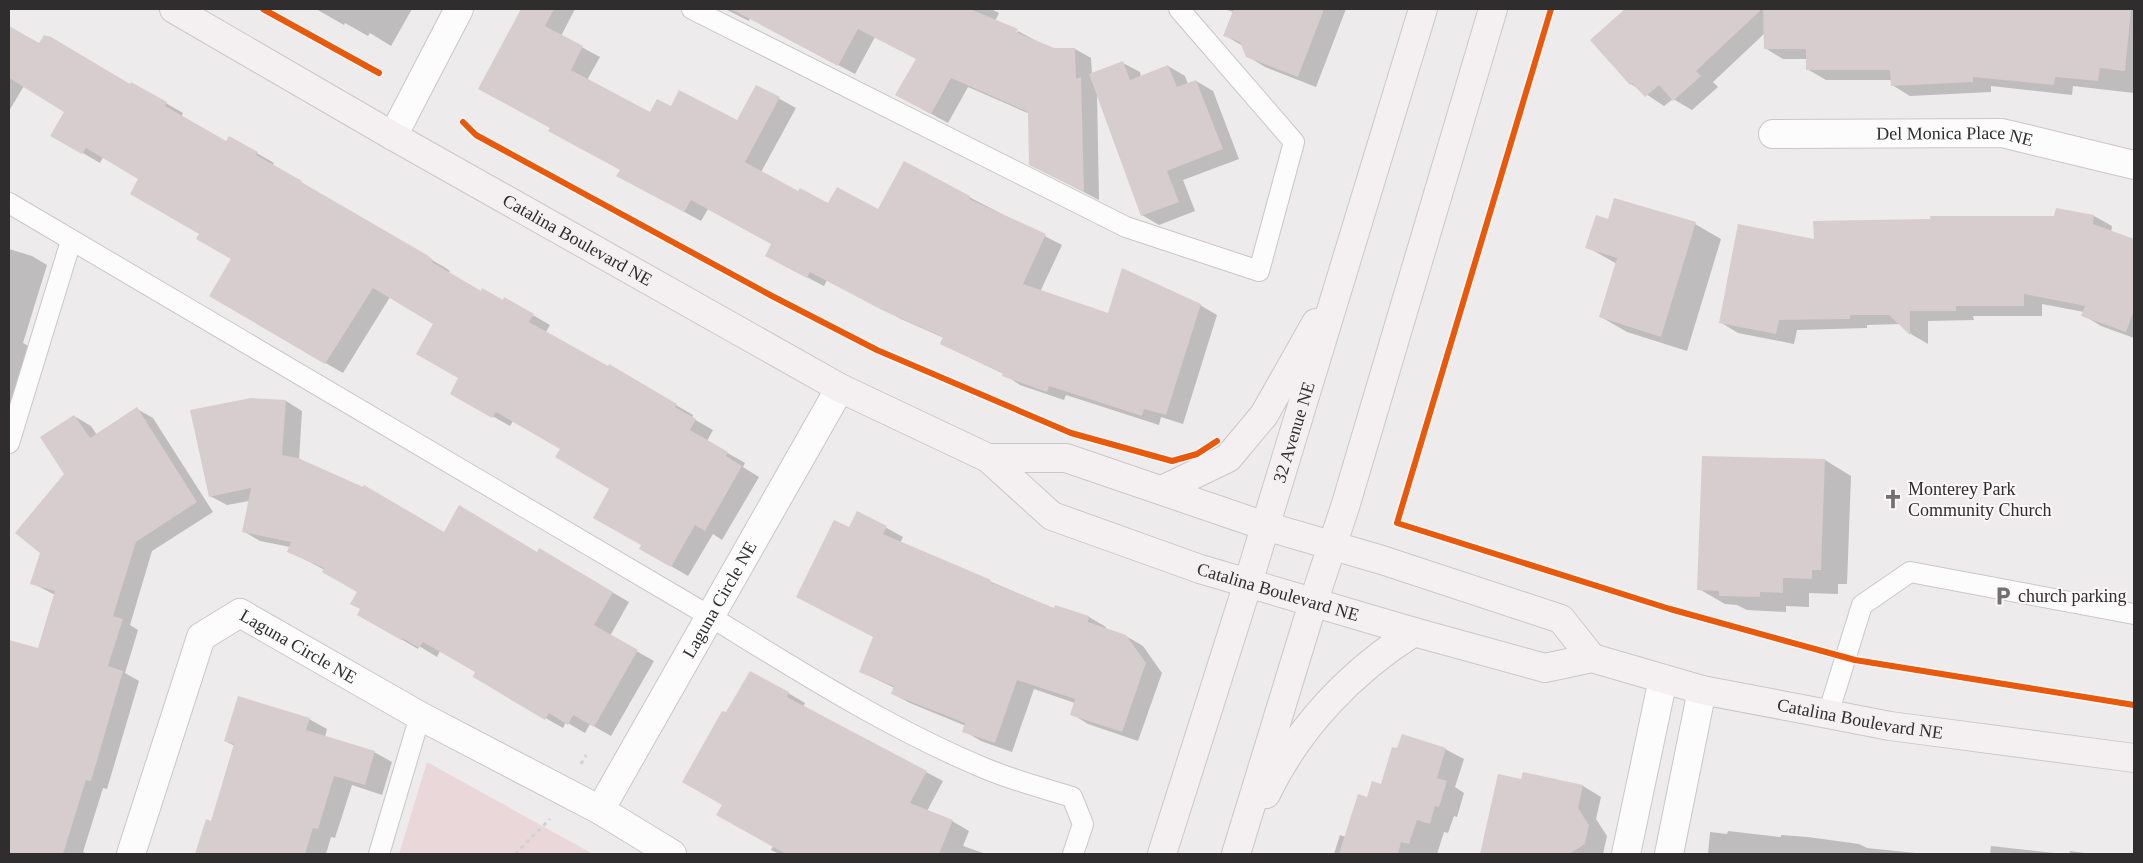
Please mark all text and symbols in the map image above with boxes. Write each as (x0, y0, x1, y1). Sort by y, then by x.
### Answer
street label: Del Monica Place NE (1876, 123, 2035, 150)
street label: Catalina Boulevard NE (499, 190, 656, 290)
street label: 32 Avenue NE (1269, 379, 1319, 485)
place label: Monterey Park Community Church (1908, 479, 2052, 520)
church icon: Monterey Park Community Church (1882, 488, 1904, 510)
street label: Laguna Circle NE (679, 538, 761, 662)
street label: Catalina Boulevard NE (1195, 559, 1362, 625)
parking icon: church parking (1992, 585, 2014, 607)
place label: church parking (2018, 586, 2126, 606)
street label: Laguna Circle NE (236, 605, 360, 688)
street label: Catalina Boulevard NE (1776, 695, 1944, 743)

